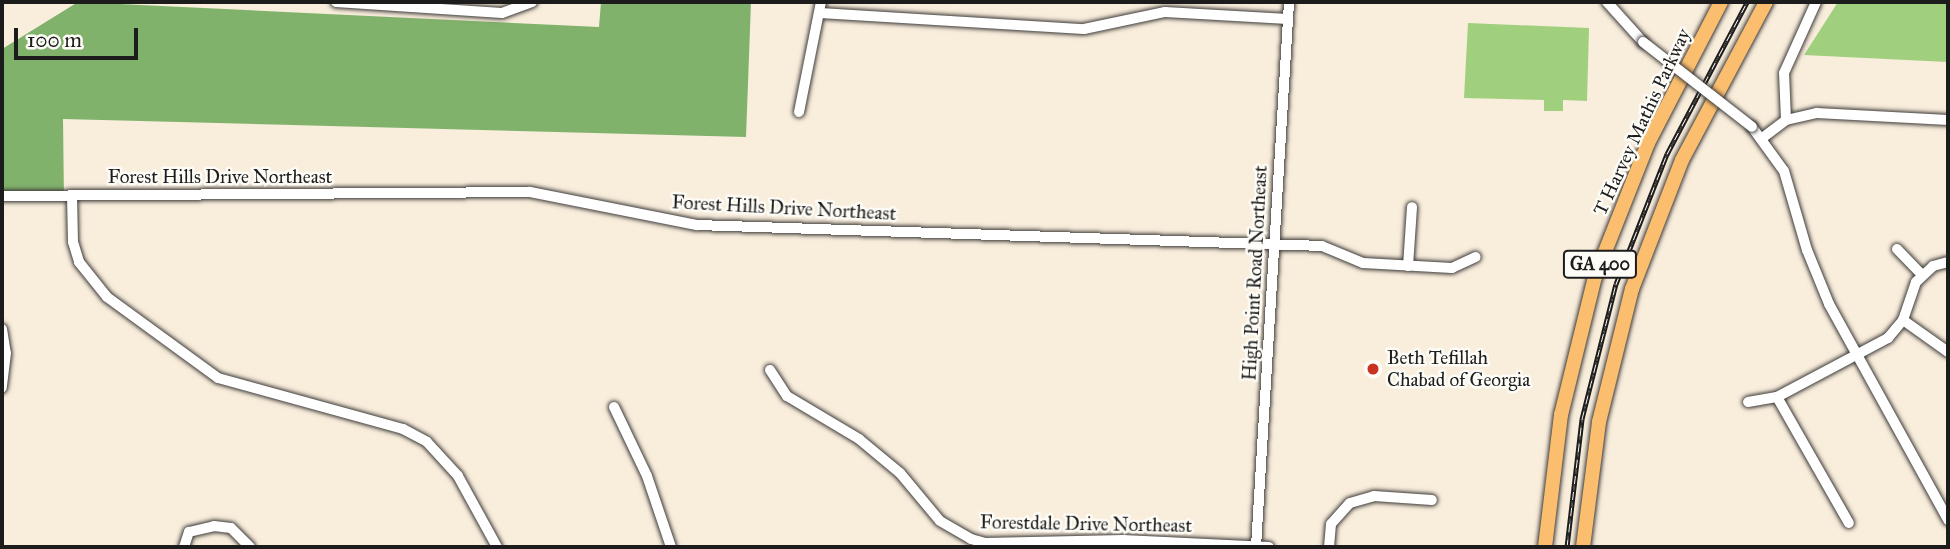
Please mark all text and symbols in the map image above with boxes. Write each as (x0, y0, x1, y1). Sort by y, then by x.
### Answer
scale bar (18, 14, 142, 58)
street label: T Harvey Mathis Parkway (1589, 25, 1695, 219)
text: 100 m (27, 27, 82, 53)
street label: High Point Road Northeast (1238, 165, 1272, 381)
street label: Forest Hills Drive Northeast (108, 166, 332, 188)
street label: Forest Hills Drive Northeast (671, 191, 897, 225)
road number: GA 400 (1562, 250, 1638, 278)
place label: Beth Tefillah Chabad of Georgia (1387, 347, 1530, 391)
marker: Beth Tefillah Chabad of Georgia (1365, 361, 1381, 377)
street label: Forestdale Drive Northeast (980, 511, 1192, 537)

